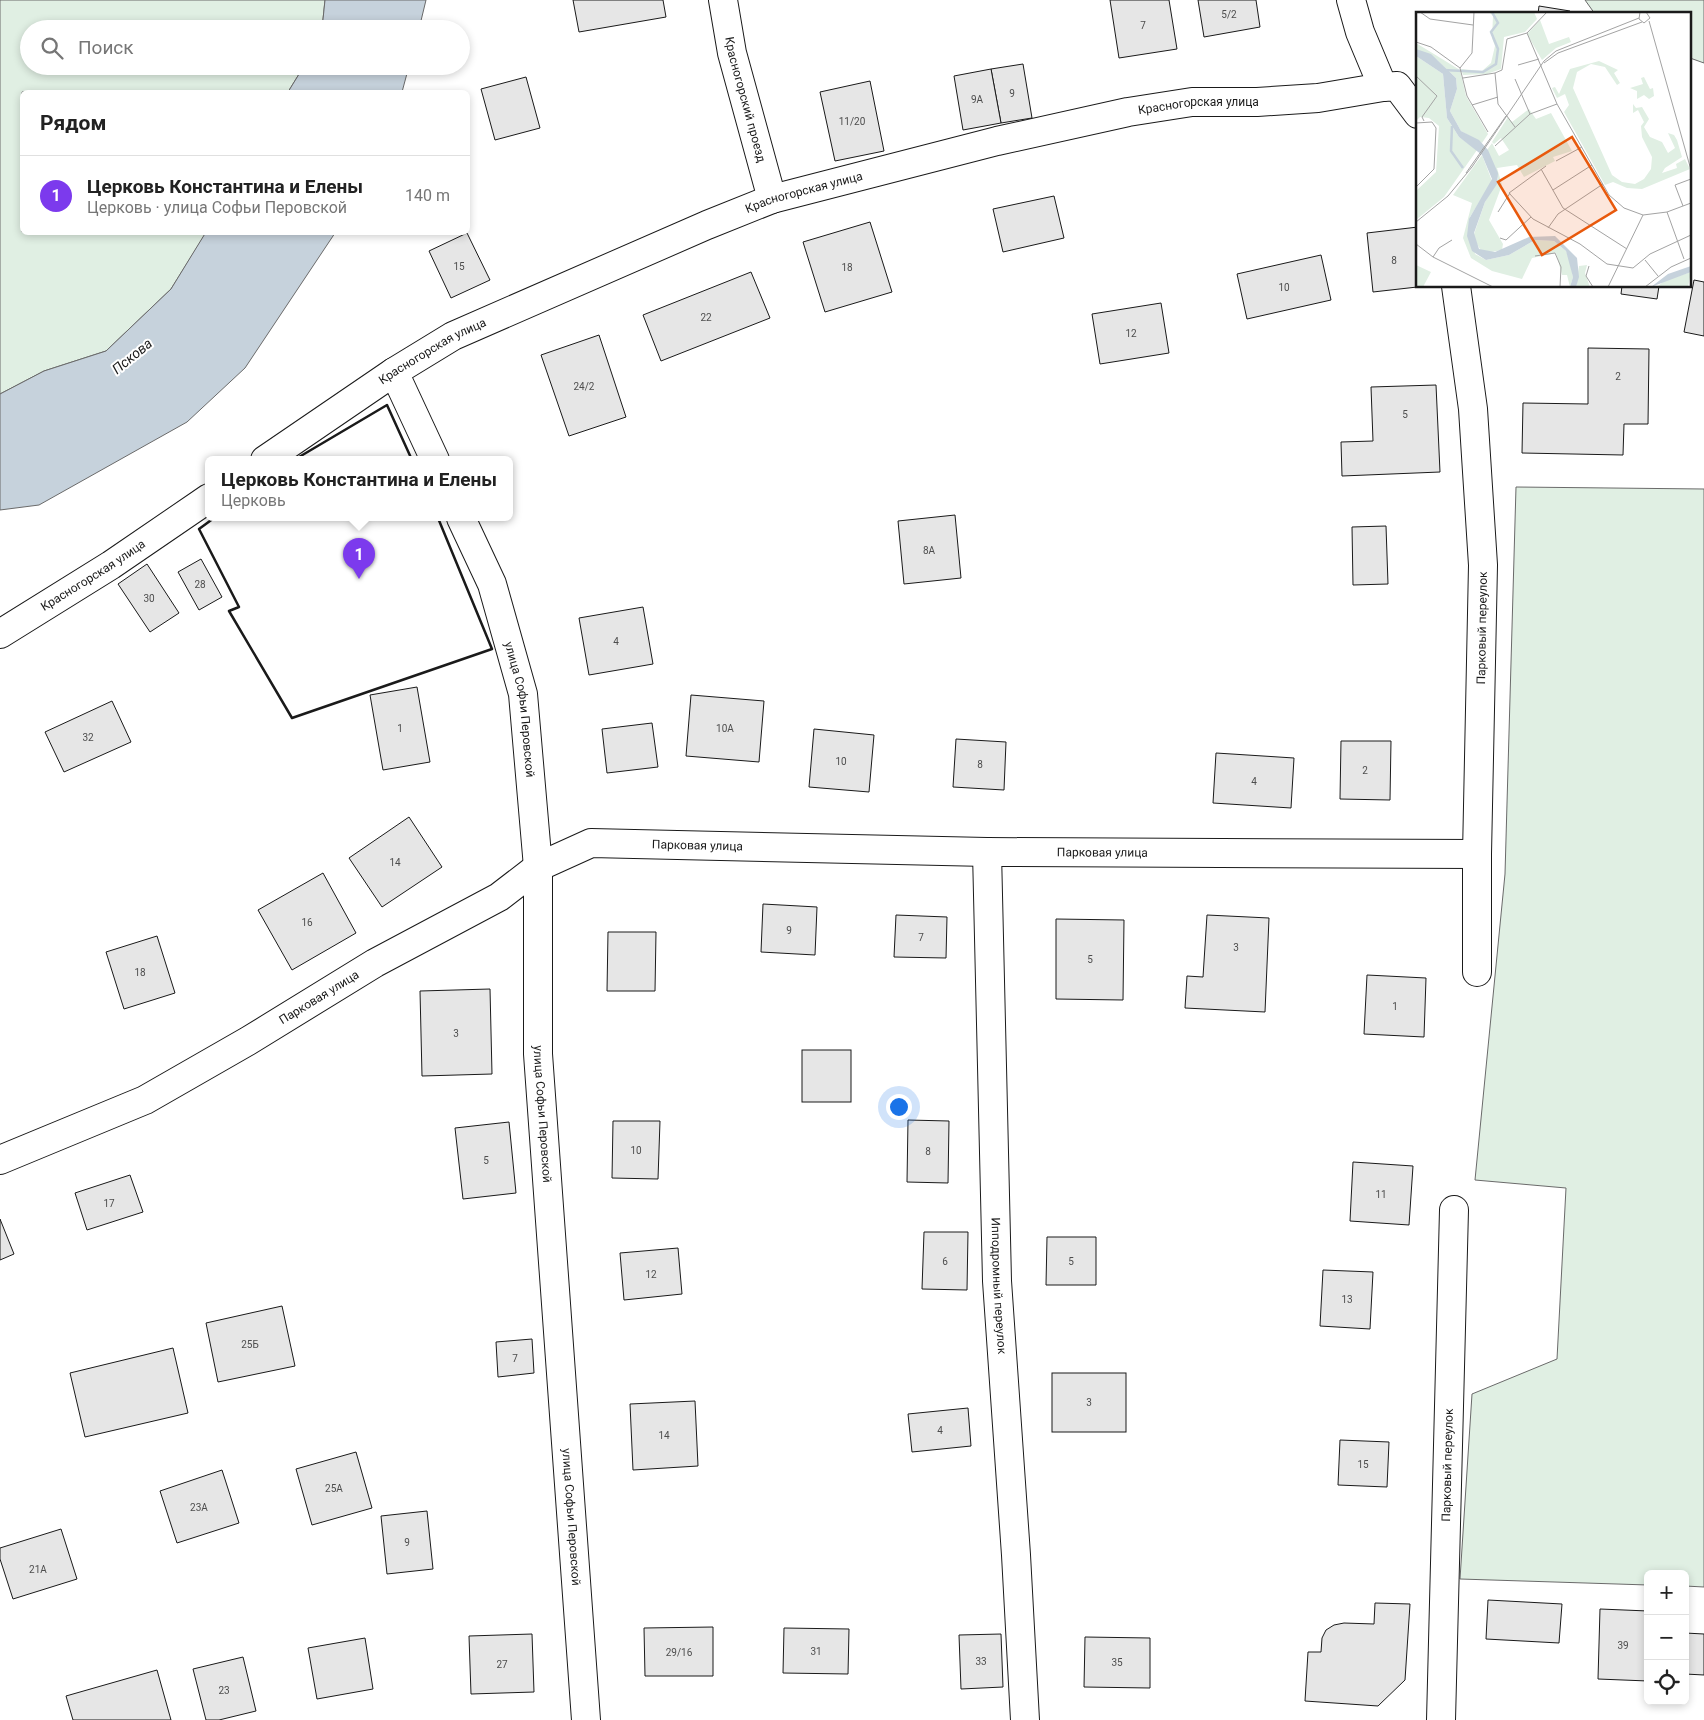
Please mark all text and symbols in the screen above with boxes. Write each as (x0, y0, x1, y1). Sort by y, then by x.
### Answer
house number: 5/2 (1221, 9, 1237, 20)
inset map (1416, 12, 1692, 288)
search box (20, 20, 470, 75)
house number: 7 (1140, 20, 1146, 31)
icon: search (38, 34, 66, 62)
text: Поиск (78, 36, 134, 59)
street label: Красногорский проезд (722, 36, 769, 164)
house number: 9 (1009, 88, 1015, 99)
house number: 9А (971, 94, 984, 105)
street label: Красногорская улица (1137, 95, 1259, 117)
text: Рядом (40, 111, 106, 135)
house number: 11/20 (839, 116, 866, 127)
street label: Красногорская улица (743, 169, 864, 216)
text: Церковь Константина и Елены (87, 175, 363, 198)
text: 1 (51, 186, 61, 205)
text: 140 m (405, 186, 450, 205)
text: Церковь · улица Софьи Перовской (87, 198, 347, 217)
house number: 8 (1391, 255, 1397, 266)
house number: 15 (453, 261, 465, 272)
house number: 18 (841, 262, 853, 273)
house number: 10 (1278, 282, 1290, 293)
house number: 22 (700, 312, 712, 323)
street label: Красногорская улица (376, 315, 488, 387)
house number: 12 (1125, 328, 1137, 339)
water label: Пскова (109, 335, 155, 377)
house number: 2 (1615, 371, 1621, 382)
house number: 24/2 (574, 381, 595, 392)
house number: 5 (1402, 409, 1408, 420)
popup (205, 456, 513, 521)
text: Церковь Константина и Елены (221, 468, 497, 491)
text: Церковь (221, 491, 286, 510)
street label: Красногорская улица (38, 537, 148, 614)
pin: 1 (343, 538, 375, 579)
house number: 8А (923, 545, 936, 556)
street label: Парковый переулок (1474, 571, 1490, 685)
house number: 28 (194, 579, 206, 590)
house number: 30 (143, 593, 155, 604)
house number: 4 (613, 636, 619, 647)
street label: улица Софьи Перовской (502, 640, 537, 778)
house number: 1 (397, 723, 403, 734)
house number: 10А (716, 723, 734, 734)
house number: 32 (82, 732, 94, 743)
house number: 10 (835, 756, 847, 767)
house number: 8 (977, 759, 983, 770)
house number: 2 (1362, 765, 1368, 776)
house number: 4 (1251, 776, 1257, 787)
street label: Парковая улица (652, 837, 743, 853)
street label: Парковая улица (1057, 845, 1148, 860)
house number: 14 (389, 857, 401, 868)
house number: 16 (301, 917, 313, 928)
house number: 9 (786, 925, 792, 936)
house number: 7 (918, 932, 924, 943)
house number: 3 (1233, 942, 1239, 953)
house number: 5 (1087, 954, 1093, 965)
house number: 18 (134, 967, 146, 978)
street label: Парковая улица (277, 968, 361, 1027)
house number: 1 (1392, 1001, 1398, 1012)
house number: 3 (453, 1028, 459, 1039)
street label: улица Софьи Перовской (531, 1045, 554, 1183)
your location (886, 1094, 912, 1120)
house number: 10 (630, 1145, 642, 1156)
house number: 8 (925, 1146, 931, 1157)
house number: 5 (483, 1155, 489, 1166)
house number: 11 (1375, 1189, 1387, 1200)
house number: 17 (103, 1198, 115, 1209)
street label: Ипподромный переулок (989, 1217, 1009, 1355)
house number: 6 (942, 1256, 948, 1267)
house number: 5 (1068, 1256, 1074, 1267)
house number: 12 (645, 1269, 657, 1280)
house number: 13 (1341, 1294, 1353, 1305)
house number: 25Б (241, 1339, 259, 1350)
house number: 7 (512, 1353, 518, 1364)
house number: 3 (1086, 1397, 1092, 1408)
street label: Парковый переулок (1439, 1408, 1456, 1522)
house number: 4 (937, 1425, 943, 1436)
house number: 14 (658, 1430, 670, 1441)
street label: улица Софьи Перовской (559, 1448, 583, 1586)
house number: 15 (1357, 1459, 1369, 1470)
house number: 25А (325, 1483, 343, 1494)
house number: 23А (190, 1502, 208, 1513)
house number: 9 (404, 1537, 410, 1548)
house number: 21А (29, 1564, 47, 1575)
map controls (1644, 1570, 1689, 1705)
button: + (1644, 1570, 1689, 1615)
button: − (1644, 1615, 1689, 1660)
house number: 39 (1617, 1640, 1629, 1651)
house number: 31 (810, 1646, 822, 1657)
house number: 29/16 (666, 1647, 693, 1658)
house number: 33 (975, 1656, 987, 1667)
house number: 35 (1111, 1657, 1123, 1668)
house number: 27 (496, 1659, 508, 1670)
button: locate (1644, 1660, 1689, 1705)
house number: 23 (218, 1685, 230, 1696)

